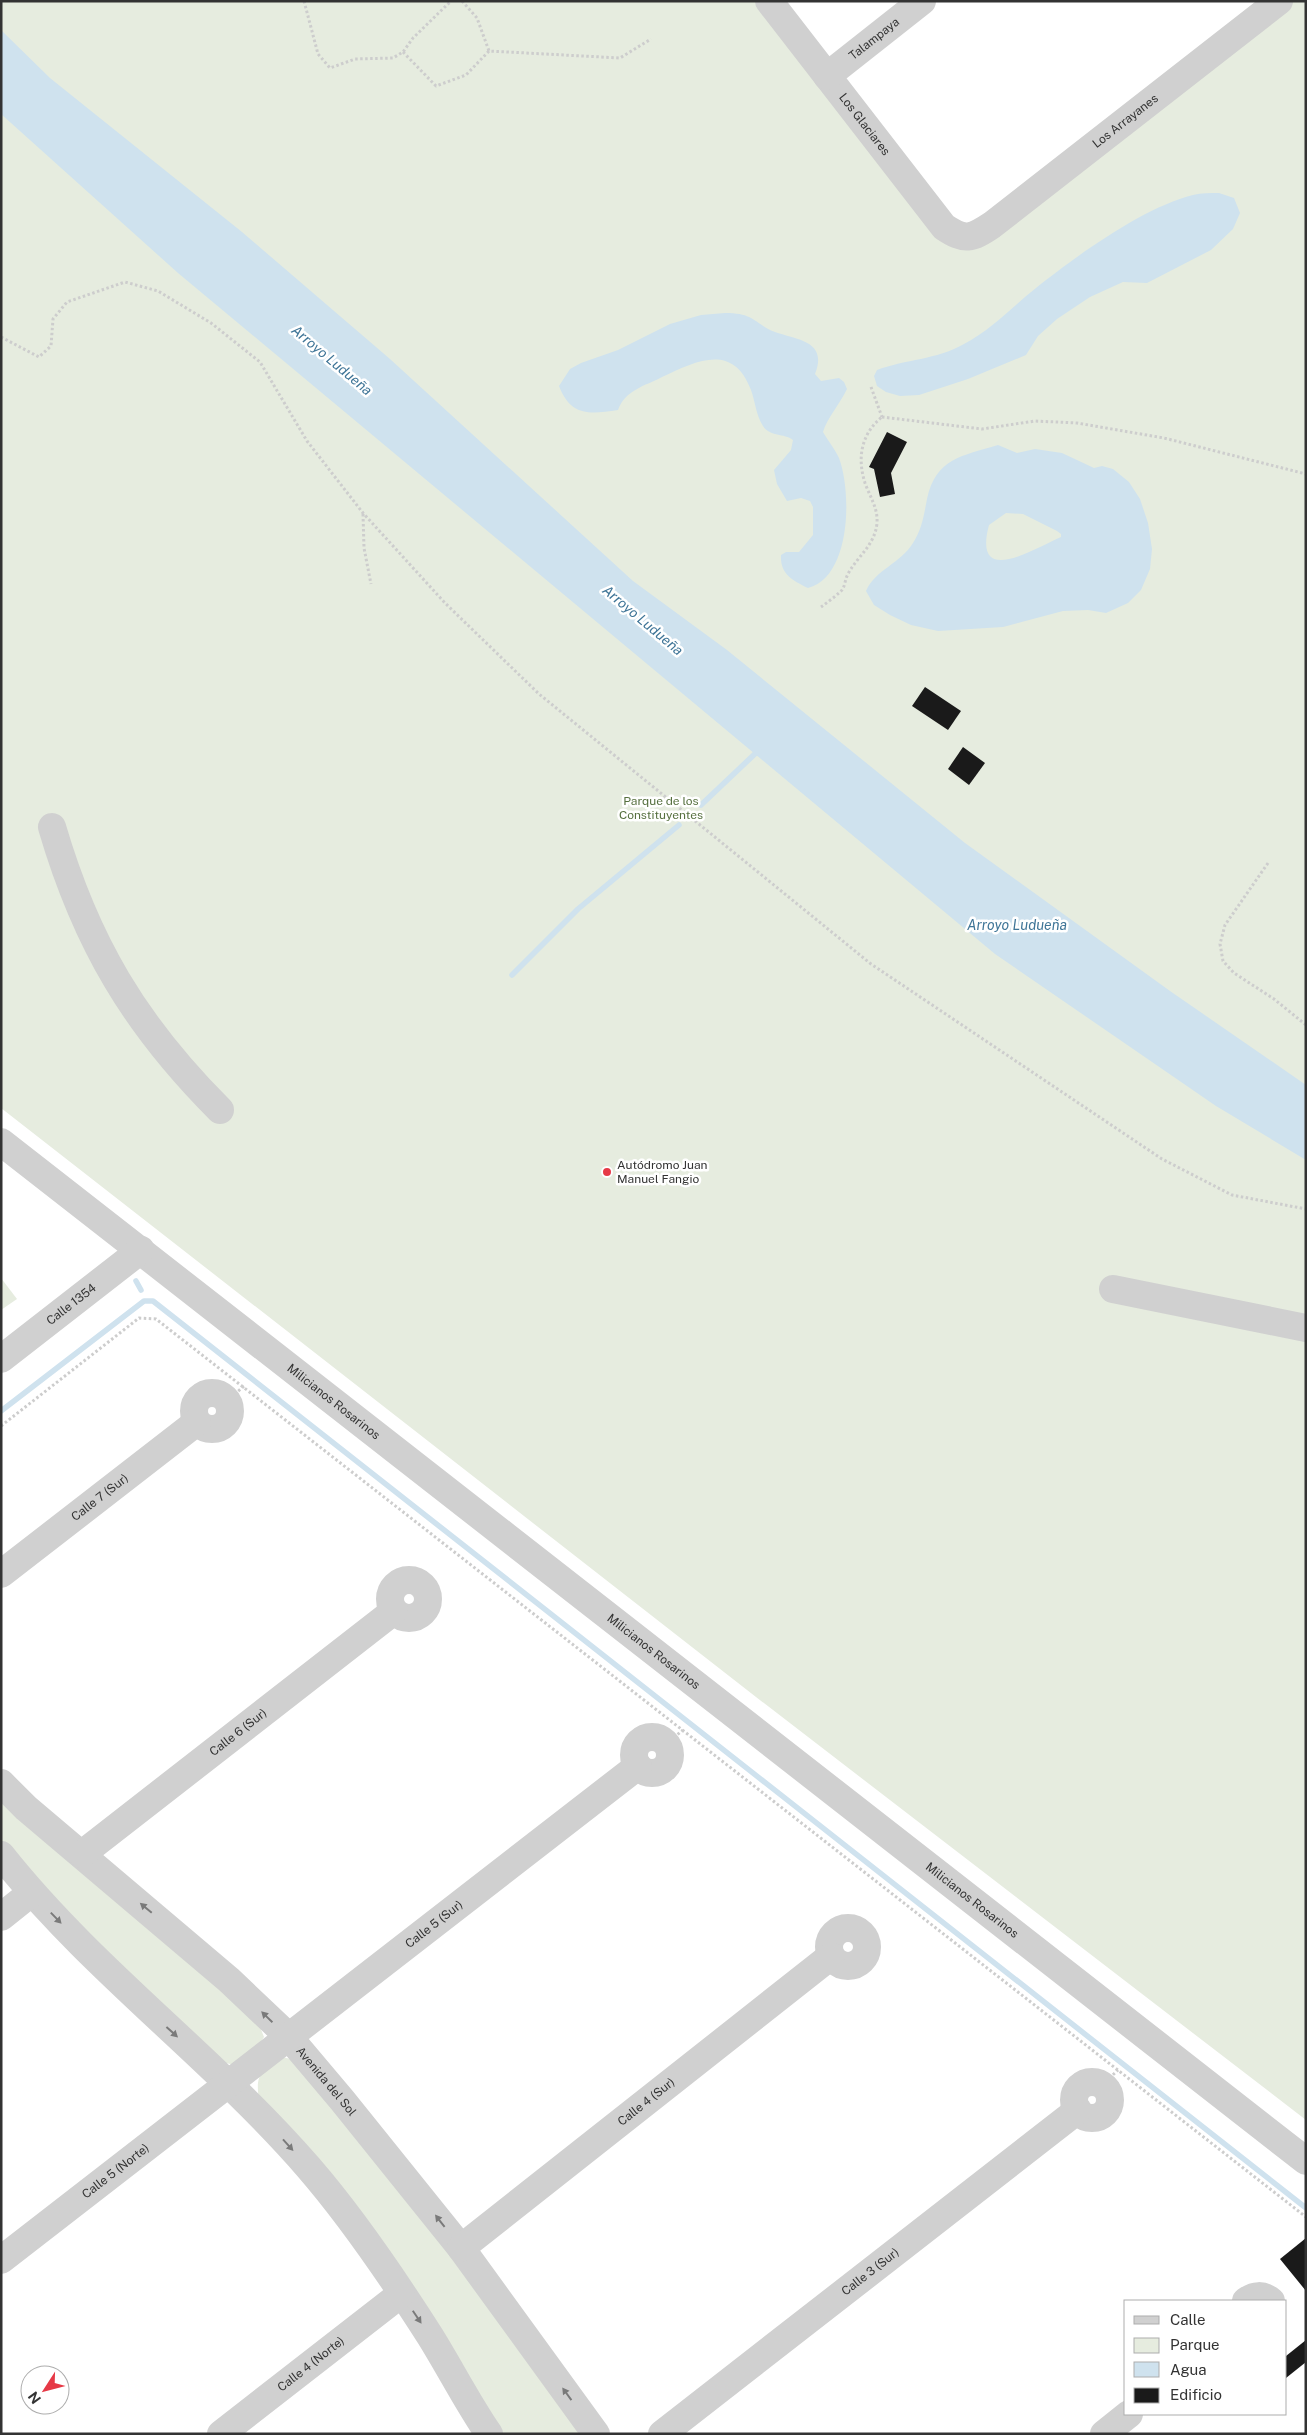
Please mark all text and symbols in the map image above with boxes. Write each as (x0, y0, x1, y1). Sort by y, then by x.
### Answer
street label: Talampaya (846, 15, 902, 63)
street label: Los Glaciares (836, 90, 893, 158)
street label: Los Arrayanes (1090, 91, 1161, 151)
water label: Arroyo Ludueña (289, 322, 375, 398)
water label: Arroyo Ludueña (600, 582, 686, 658)
park label: Parque de los Constituyentes (619, 794, 703, 822)
water label: Arroyo Ludueña (967, 917, 1067, 933)
place label: Autódromo Juan Manuel Fangio (617, 1158, 708, 1186)
marker: Autódromo Juan Manuel Fangio (601, 1166, 613, 1178)
street label: Calle 1354 (44, 1280, 99, 1328)
street label: Milicianos Rosarinos (284, 1361, 383, 1442)
street label: Calle 7 (Sur) (68, 1471, 131, 1524)
street label: Milicianos Rosarinos (604, 1611, 703, 1692)
street label: Calle 6 (Sur) (207, 1706, 270, 1759)
street label: Milicianos Rosarinos (923, 1860, 1021, 1941)
street label: Calle 5 (Sur) (403, 1898, 466, 1951)
one-way arrow (140, 1903, 153, 1914)
one-way arrow (50, 1912, 62, 1924)
one-way arrow (262, 2011, 274, 2023)
one-way arrow (165, 2026, 177, 2038)
street label: Avenida del Sol (293, 2044, 359, 2119)
street label: Calle 4 (Sur) (615, 2075, 678, 2129)
one-way arrow (282, 2139, 294, 2151)
street label: Calle 5 (Norte) (79, 2141, 152, 2201)
one-way arrow (435, 2214, 445, 2228)
street label: Calle 3 (Sur) (839, 2245, 902, 2298)
legend (1124, 2300, 1287, 2415)
one-way arrow (412, 2310, 422, 2324)
text: Calle (1170, 2311, 1206, 2328)
street label: Calle 4 (Norte) (275, 2334, 347, 2394)
text: Parque (1170, 2336, 1220, 2353)
text: Agua (1170, 2361, 1207, 2378)
north arrow (20, 2365, 70, 2415)
text: Edificio (1170, 2386, 1222, 2403)
one-way arrow (562, 2387, 572, 2401)
text: N (25, 2389, 44, 2407)

